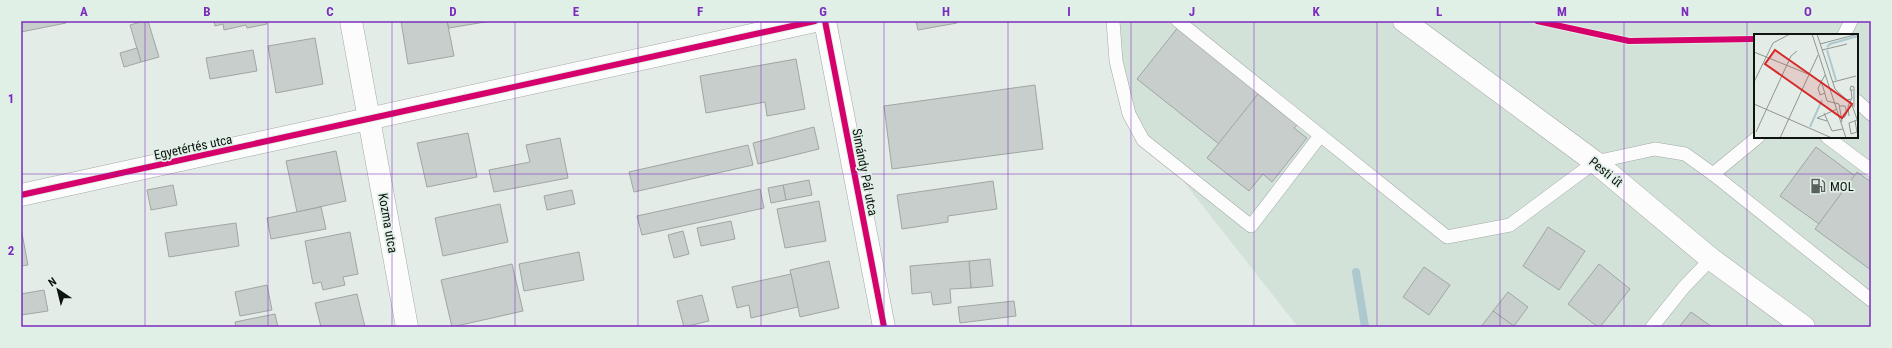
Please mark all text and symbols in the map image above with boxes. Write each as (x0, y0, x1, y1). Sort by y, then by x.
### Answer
text: A (80, 4, 88, 19)
text: B (203, 4, 211, 19)
text: C (326, 4, 334, 19)
text: D (449, 4, 457, 19)
text: E (573, 4, 580, 19)
text: F (697, 4, 703, 19)
text: G (819, 4, 827, 19)
text: H (942, 4, 950, 19)
text: I (1067, 4, 1071, 19)
text: J (1189, 4, 1195, 19)
text: K (1312, 4, 1320, 19)
text: L (1436, 4, 1442, 19)
text: M (1557, 4, 1567, 19)
text: N (1681, 4, 1689, 19)
text: O (1804, 4, 1812, 19)
inset map (1754, 34, 1858, 138)
text: 1 (8, 91, 14, 106)
street label: Simándy Pál utca (849, 127, 881, 217)
street label: Egyetértés utca (152, 131, 234, 163)
street label: Pesti út (1586, 154, 1626, 190)
fuel station icon: MOL (1809, 177, 1827, 195)
place label: MOL (1830, 179, 1854, 194)
street label: Kozma utca (375, 192, 401, 254)
text: 2 (8, 243, 15, 258)
north arrow (38, 270, 78, 310)
text: N (46, 275, 59, 289)

